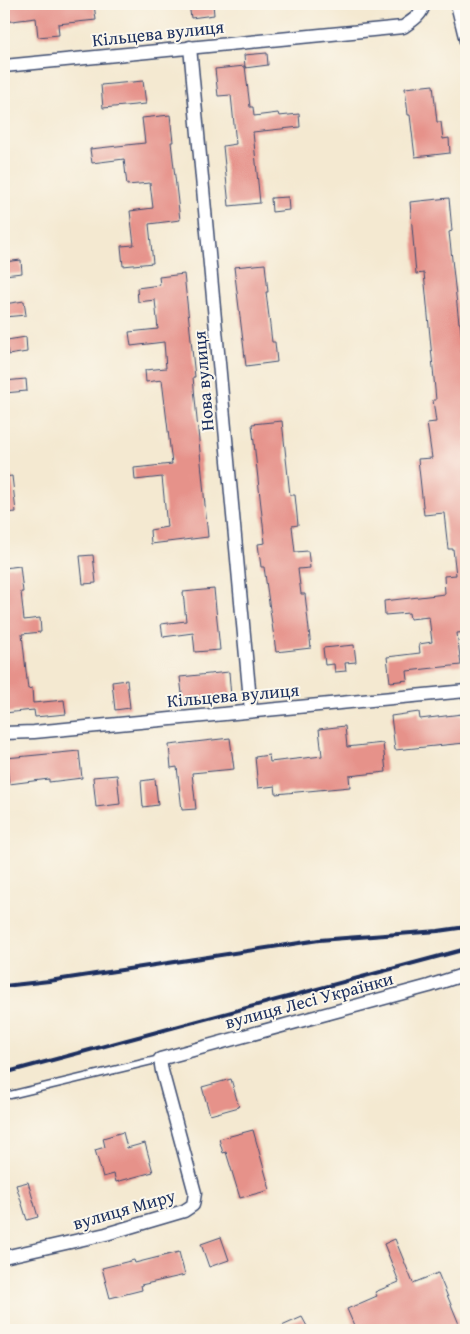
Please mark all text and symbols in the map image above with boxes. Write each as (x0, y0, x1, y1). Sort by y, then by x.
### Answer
street label: Кільцева вулиця (91, 13, 225, 53)
street label: Нова вулиця (185, 330, 221, 432)
street label: Кільцева вулиця (166, 676, 300, 714)
street label: вулиця Лесі Українки (222, 964, 397, 1035)
street label: вулиця Миру (70, 1181, 178, 1237)

